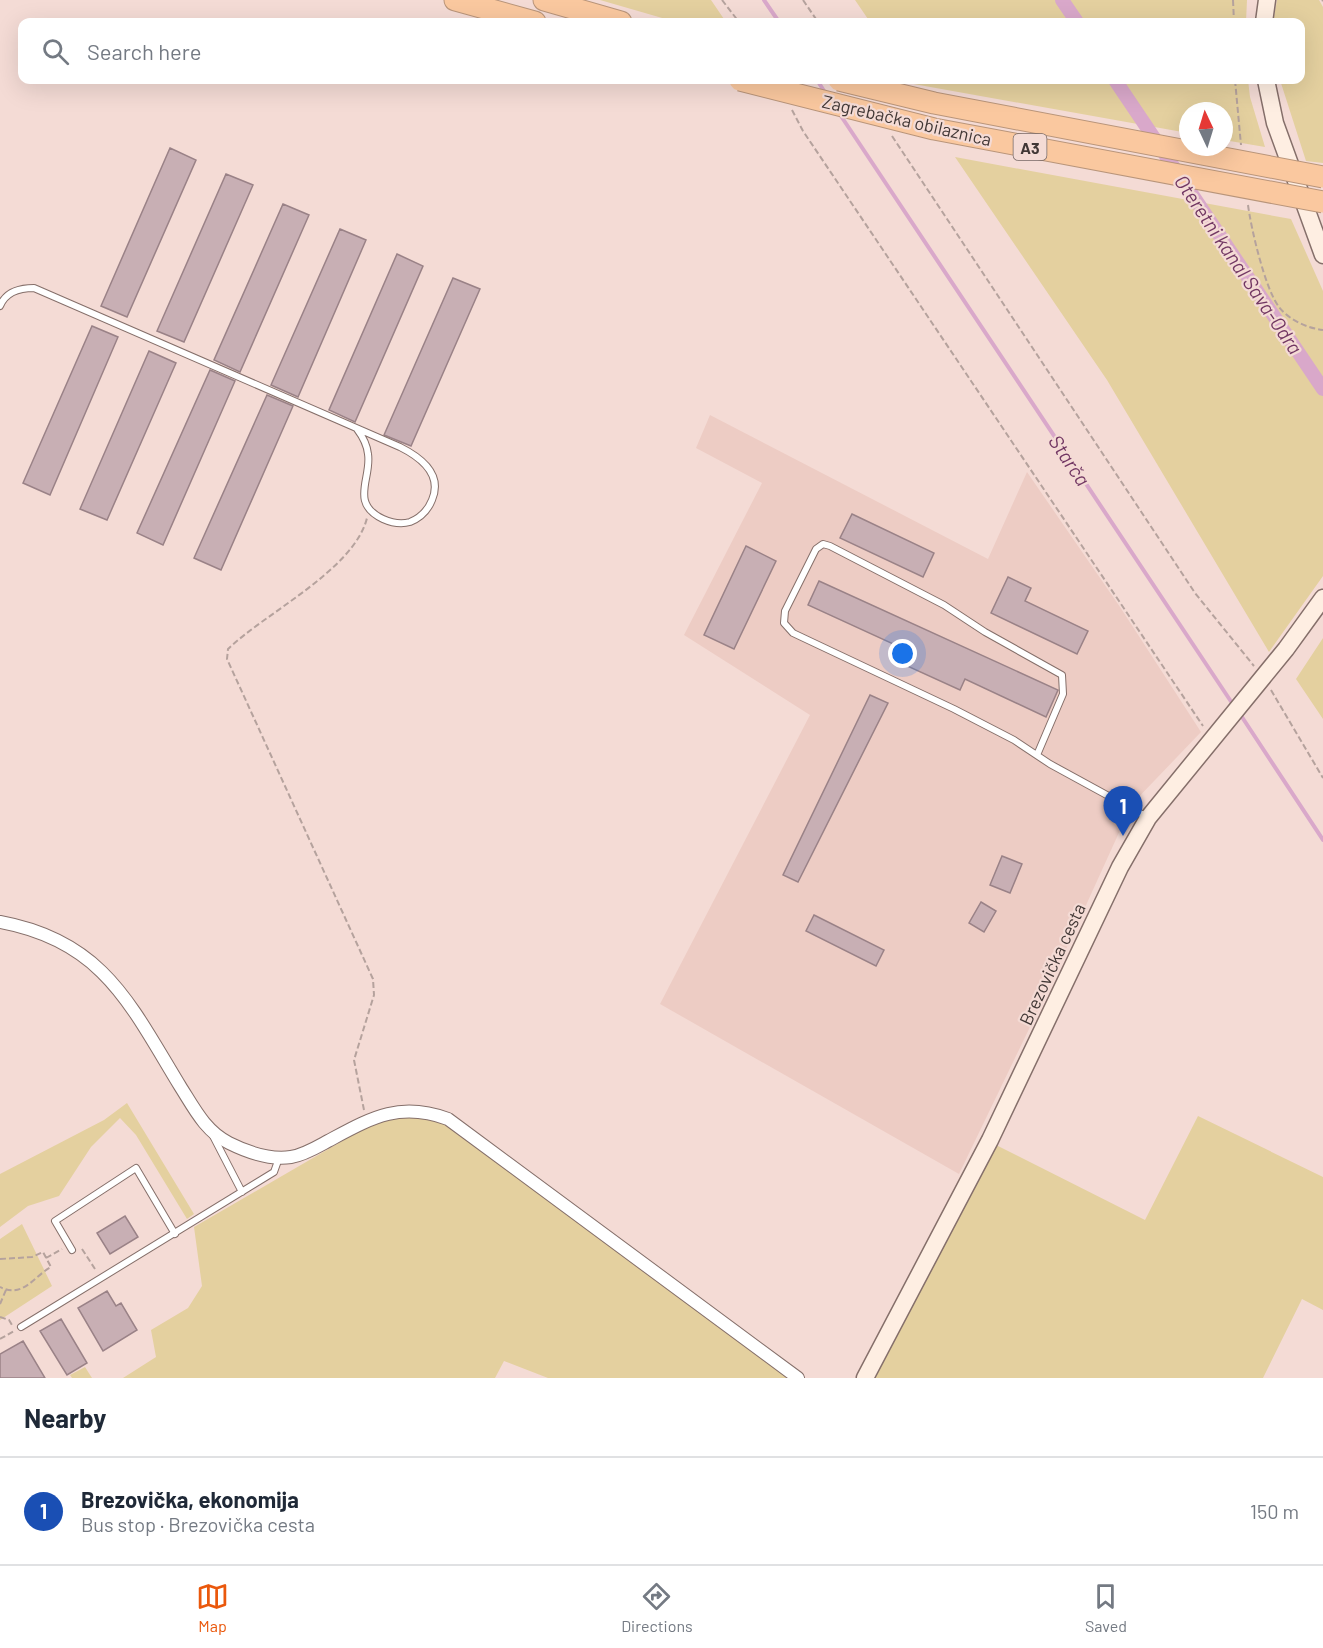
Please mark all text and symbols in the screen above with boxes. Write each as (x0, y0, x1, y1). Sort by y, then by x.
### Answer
search box (18, 18, 1305, 84)
icon: search (39, 35, 72, 68)
text: Search here (87, 38, 201, 64)
street label: Zagrebačka obilaznica (820, 90, 994, 150)
north arrow (1179, 102, 1233, 156)
road number: A3 (1014, 134, 1046, 160)
water label: Oteretni kanal Sava-Odra (1170, 170, 1308, 358)
water label: Starča (1044, 430, 1096, 490)
your location (888, 639, 917, 668)
pin: 1 (1104, 786, 1142, 836)
street label: Brezovička cesta (1014, 899, 1090, 1029)
text: Nearby (24, 1402, 106, 1433)
text: Brezovička, ekonomija (81, 1486, 299, 1512)
text: 1 (40, 1499, 47, 1523)
text: 150 m (1250, 1499, 1299, 1523)
text: Bus stop · Brezovička cesta (81, 1512, 315, 1536)
tab: Map (196, 1580, 229, 1635)
tab: Directions (621, 1580, 693, 1635)
tab: Saved (1085, 1580, 1127, 1635)

